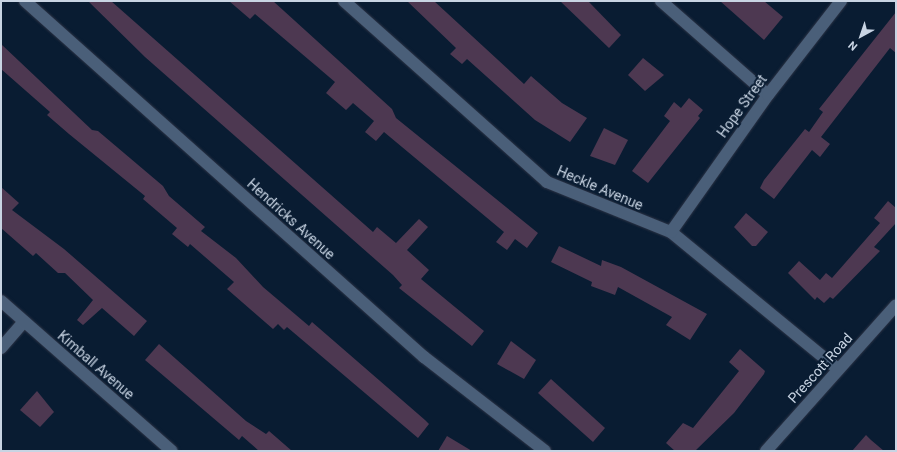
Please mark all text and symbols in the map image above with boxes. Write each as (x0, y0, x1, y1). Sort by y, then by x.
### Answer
north arrow (841, 16, 881, 56)
text: N (846, 38, 860, 53)
street label: Hope Street (714, 71, 770, 141)
street label: Heckle Avenue (554, 162, 646, 214)
street label: Hendricks Avenue (244, 175, 338, 263)
street label: Kimball Avenue (54, 327, 138, 403)
street label: Prescott Road (784, 330, 856, 406)

